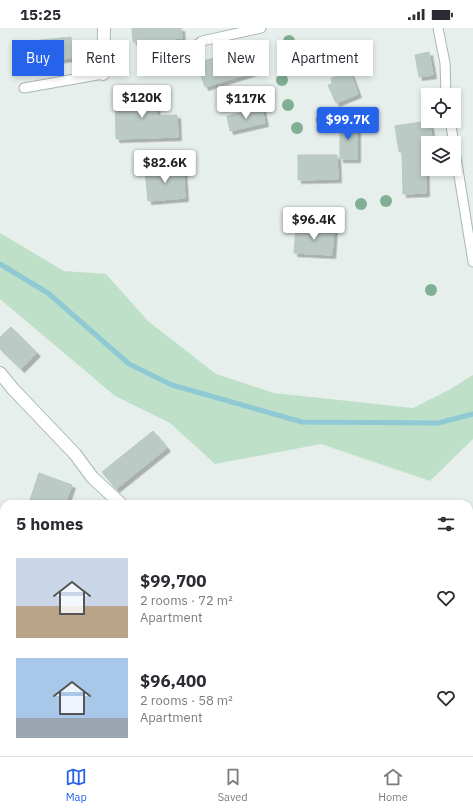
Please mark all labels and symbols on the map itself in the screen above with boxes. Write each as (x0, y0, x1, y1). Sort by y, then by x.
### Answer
pin: $120K (114, 85, 170, 119)
pin: $117K (218, 86, 274, 120)
pin: $99.7K (315, 107, 381, 141)
pin: $82.6K (132, 150, 198, 184)
pin: $96.4K (281, 207, 347, 241)

